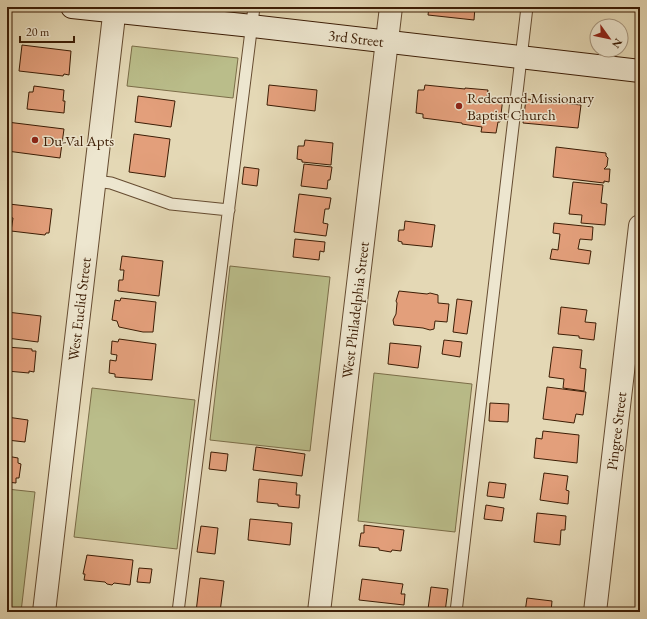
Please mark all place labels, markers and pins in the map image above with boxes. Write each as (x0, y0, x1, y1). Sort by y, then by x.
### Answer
place label: Redeemed Missionary Baptist Church (467, 88, 594, 124)
marker: Redeemed Missionary Baptist Church (454, 101, 464, 111)
place label: Du-Val Apts (43, 131, 114, 150)
marker: Du-Val Apts (30, 135, 40, 145)

